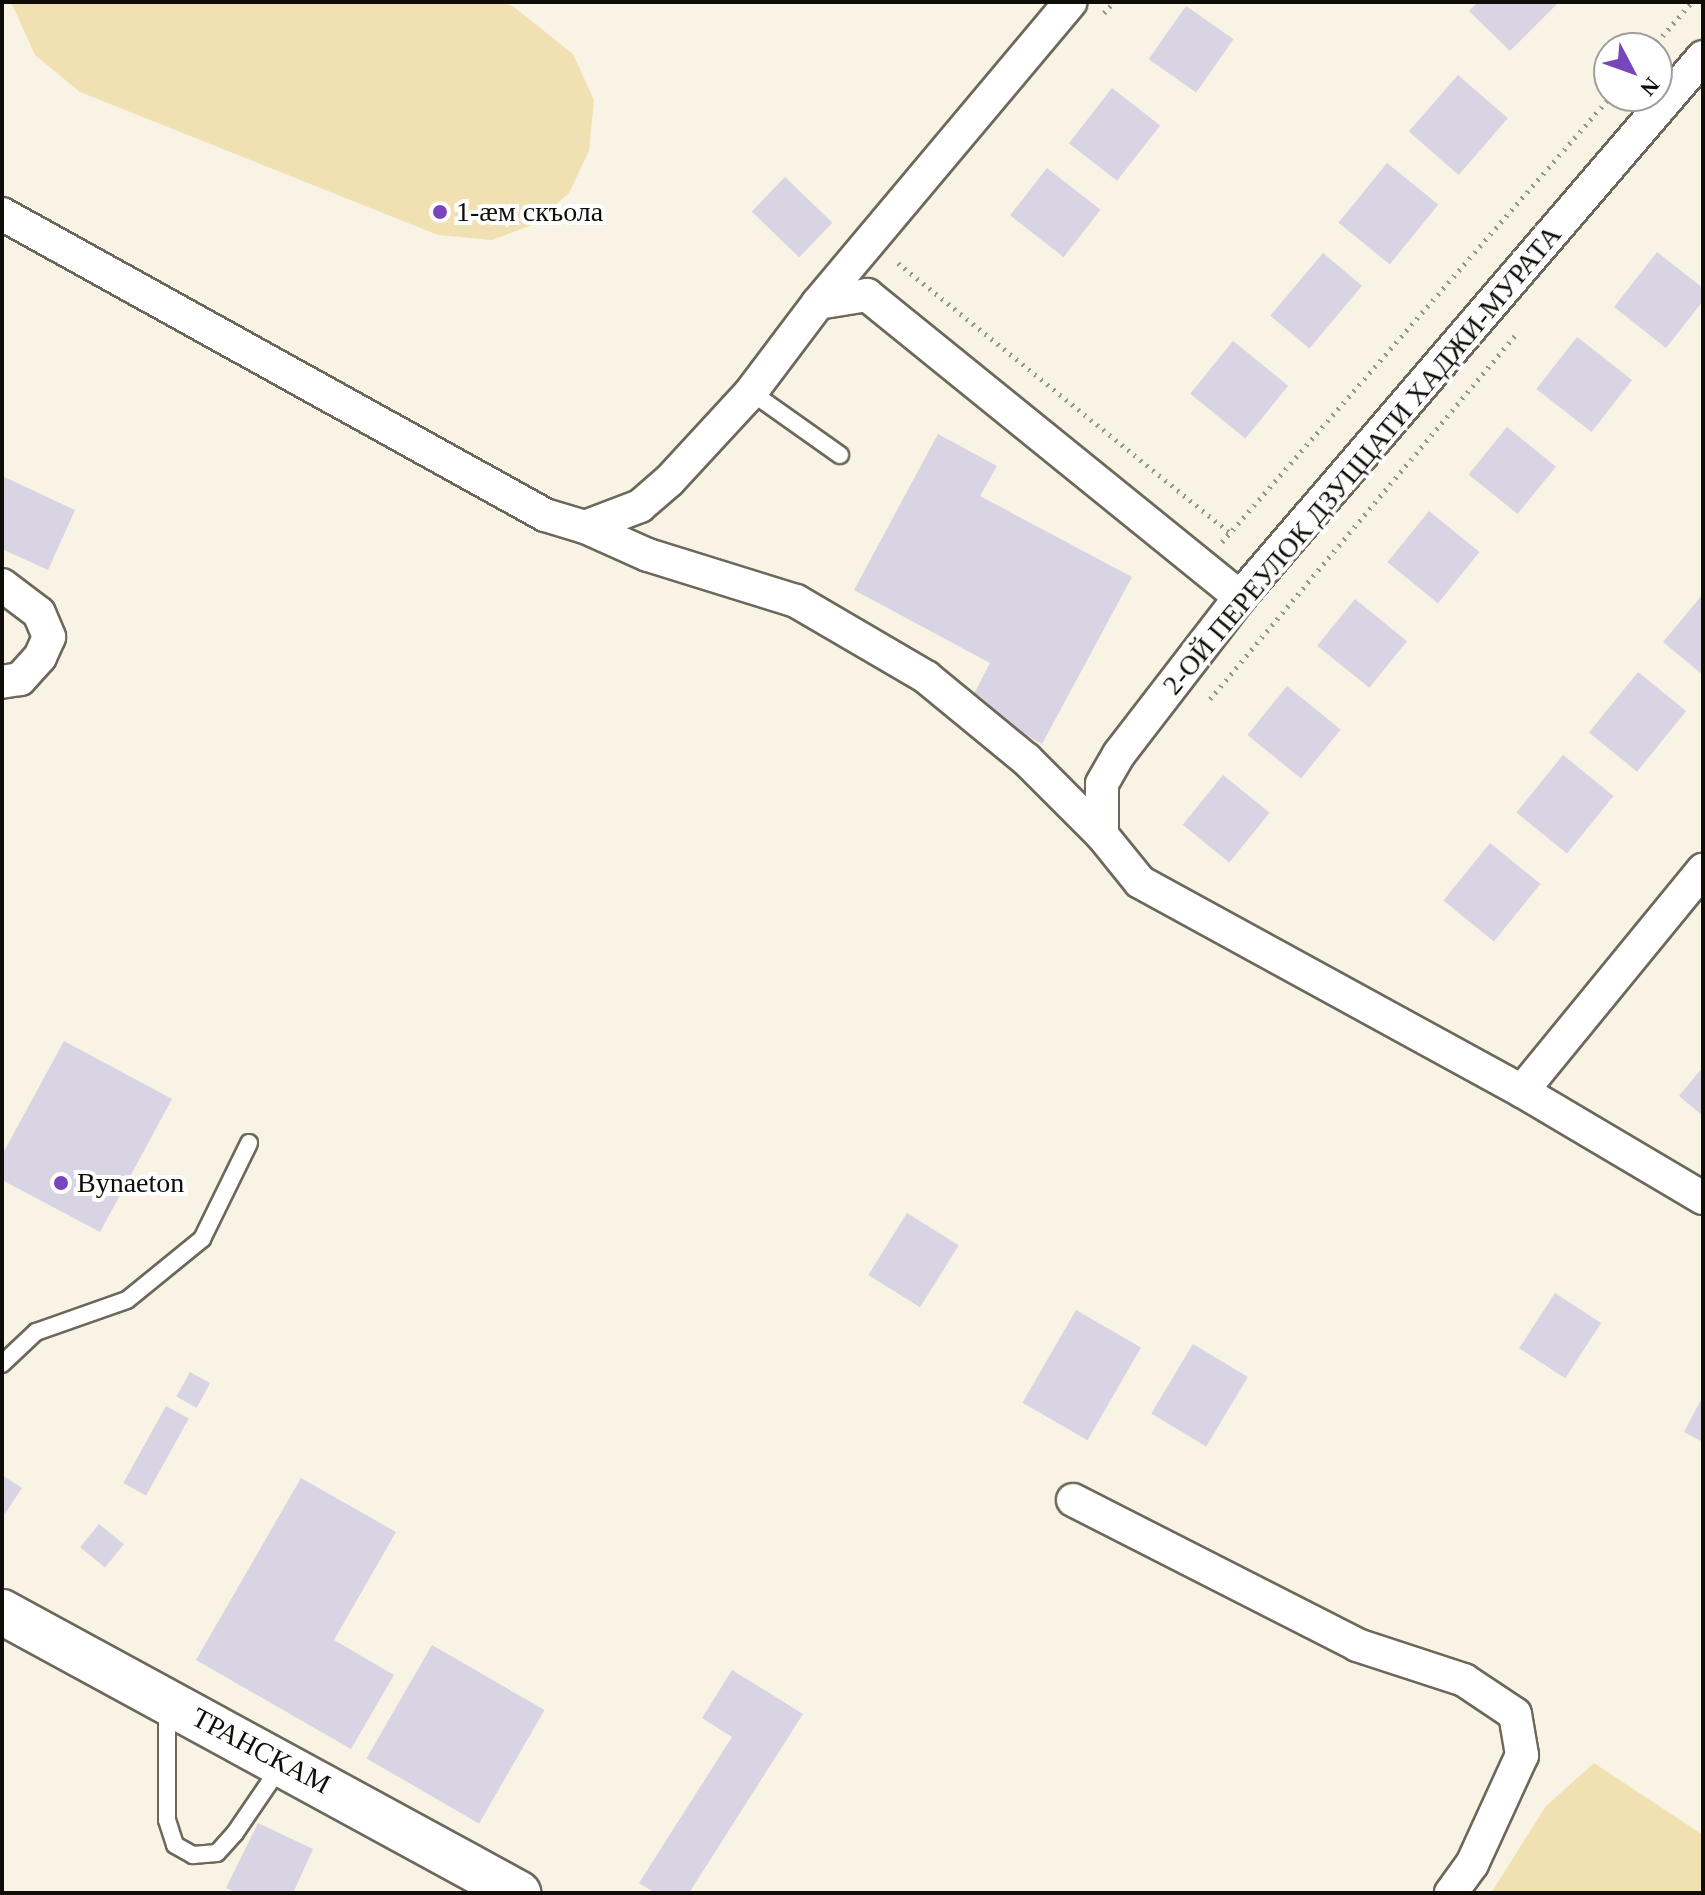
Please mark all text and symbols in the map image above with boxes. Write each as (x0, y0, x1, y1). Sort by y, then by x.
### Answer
north arrow (1593, 32, 1673, 112)
text: N (1635, 73, 1665, 101)
place label: 1-æм скъола (456, 195, 603, 229)
marker: 1-æм скъола (431, 203, 449, 221)
street label: 2-ОЙ ПЕРЕУЛОК ДЗУЦЦАТИ ХАДЖИ-МУРАТА (1156, 218, 1568, 702)
place label: Bynaeton (77, 1166, 184, 1200)
marker: Bynaeton (52, 1174, 70, 1192)
street label: ТРАНСКАМ (186, 1700, 336, 1802)

